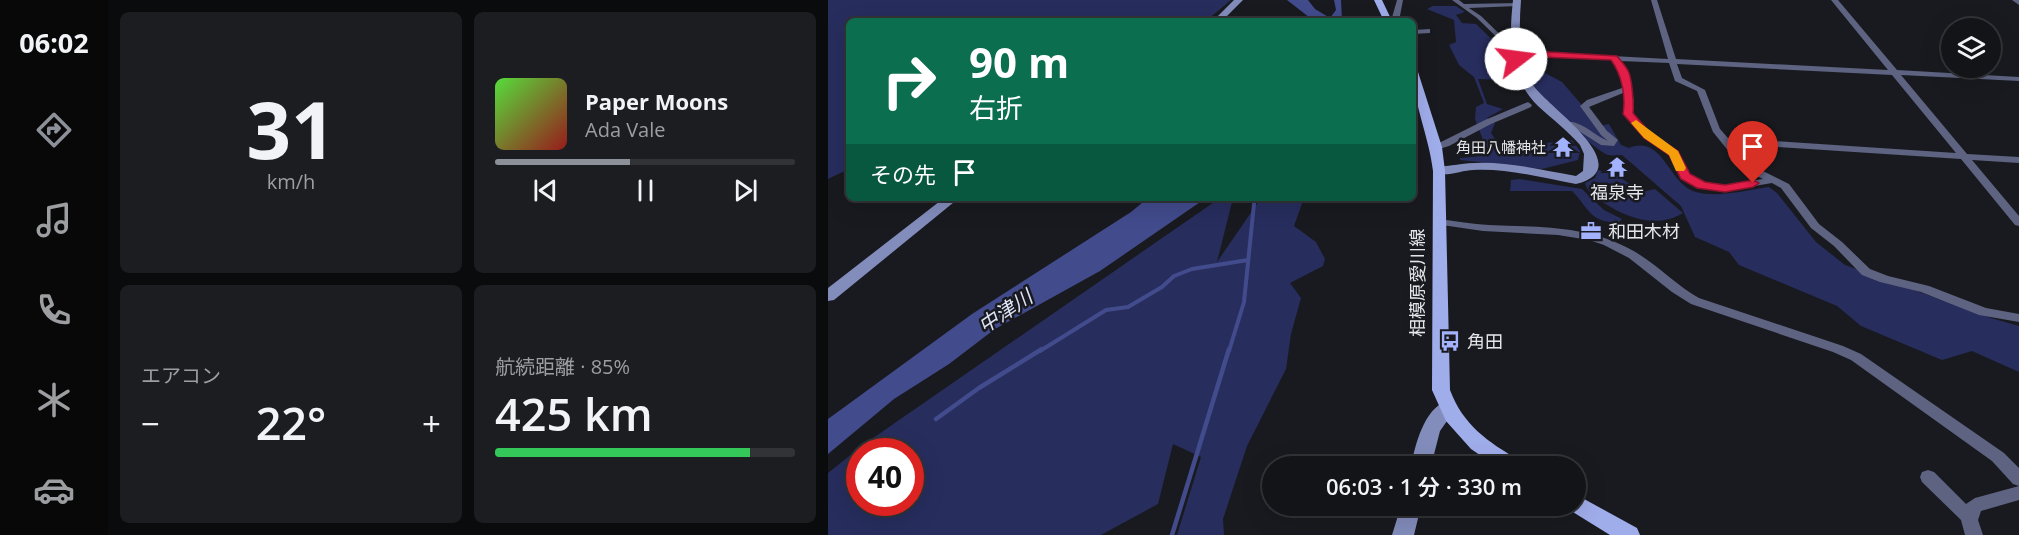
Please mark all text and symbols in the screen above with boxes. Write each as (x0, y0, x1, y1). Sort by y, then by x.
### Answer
map controls (1941, 18, 2001, 78)
button: layers (1941, 18, 2001, 78)
text: 06:02 (19, 24, 89, 61)
position arrow (1484, 27, 1548, 91)
text: 90 m (969, 33, 1069, 90)
icon: right (870, 42, 948, 120)
text: 31 (246, 76, 336, 182)
text: Paper Moons (585, 86, 728, 116)
text: 右折 (969, 89, 1023, 126)
icon: directions (33, 109, 75, 151)
text: Ada Vale (585, 116, 666, 143)
pin (1727, 121, 1778, 183)
icon: arrive (1736, 130, 1769, 163)
temple icon: 角田八幡神社 (1551, 135, 1575, 159)
place label: 角田八幡神社 (1456, 137, 1546, 157)
temple icon: 福泉寺 (1605, 155, 1629, 179)
icon: arrive (948, 156, 981, 189)
text: その先 (870, 159, 936, 189)
text: km/h (267, 168, 315, 195)
icon: previous (529, 174, 562, 207)
icon: pause (629, 174, 662, 207)
icon: next (729, 174, 762, 207)
place label: 福泉寺 (1590, 180, 1644, 204)
icon: music (33, 199, 75, 241)
office icon: 和田木材 (1579, 219, 1603, 243)
place label: 和田木材 (1608, 219, 1680, 243)
street label: 相模原愛川線 (1405, 229, 1429, 337)
water label: 中津川 (973, 282, 1039, 339)
icon: phone (33, 289, 75, 331)
bus stop icon: 角田 (1438, 329, 1462, 353)
place label: 角田 (1467, 329, 1503, 353)
text: 航続距離 · 85% (495, 353, 630, 380)
text: エアコン (141, 362, 221, 389)
icon: climate (33, 379, 75, 421)
text: 425 km (495, 383, 653, 444)
text: 22° (256, 392, 326, 453)
text: − (141, 401, 160, 446)
text: + (422, 401, 441, 446)
speed limit sign: 40 (846, 438, 924, 516)
icon: car (33, 469, 75, 511)
text: 06:03 · 1 分 · 330 m (1326, 471, 1522, 501)

